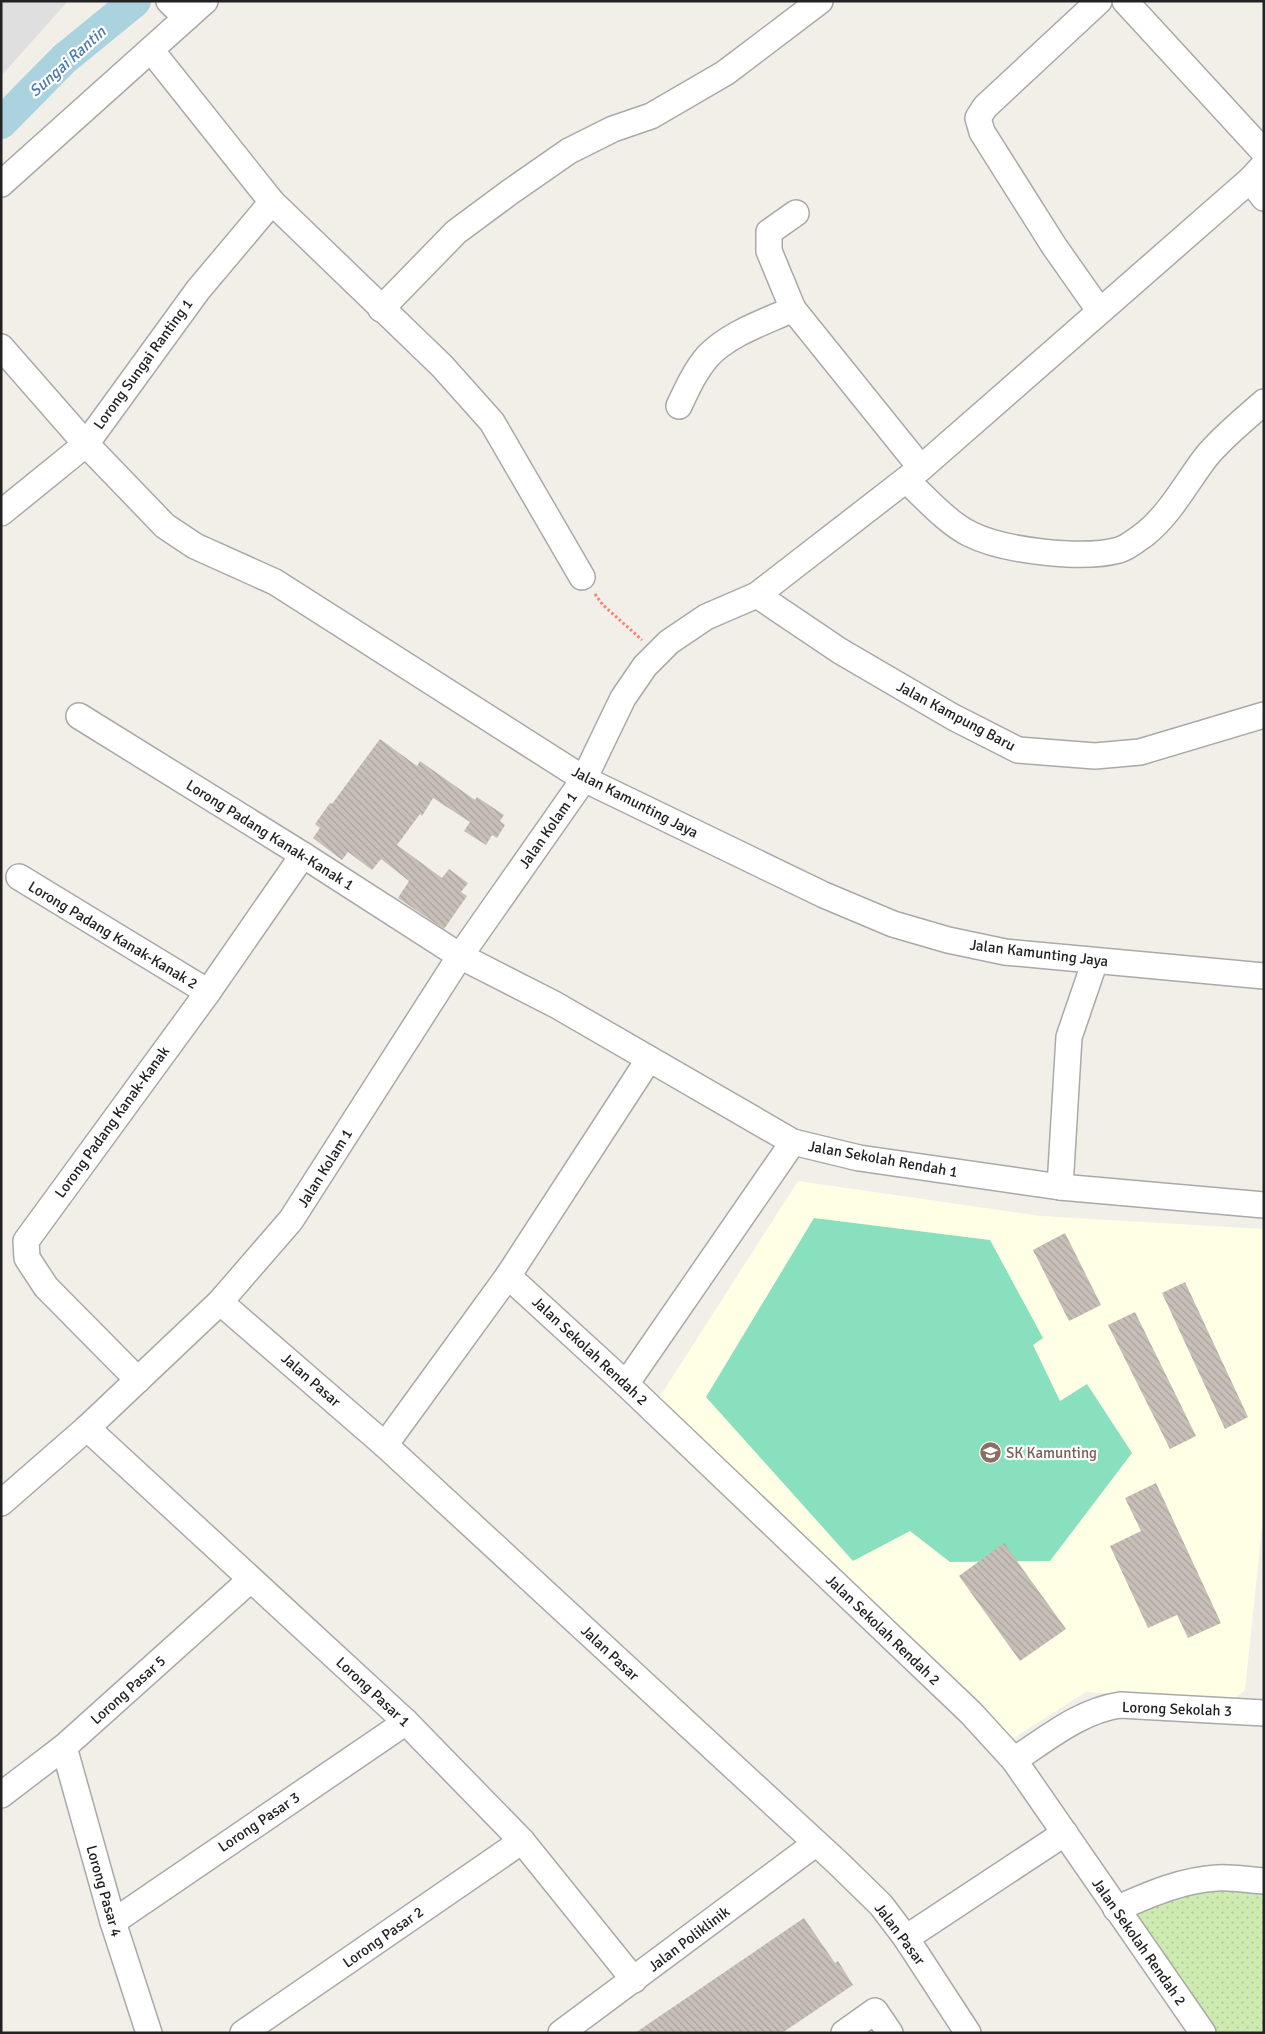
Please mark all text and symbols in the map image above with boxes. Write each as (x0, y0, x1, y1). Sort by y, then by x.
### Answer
water label: Sungai Rantin (25, 21, 111, 101)
street label: Lorong Sungai Ranting 1 (90, 295, 196, 433)
street label: Jalan Kampung Baru (894, 677, 1018, 755)
street label: Jalan Kamunting Jaya (569, 762, 701, 842)
street label: Lorong Padang Kanak-Kanak 1 (183, 776, 357, 894)
street label: Jalan Kolam 1 (515, 788, 581, 872)
street label: Lorong Padang Kanak-Kanak 2 (25, 877, 201, 993)
street label: Jalan Kamunting Jaya (969, 936, 1109, 970)
street label: Lorong Padang Kanak-Kanak (51, 1042, 173, 1201)
street label: Jalan Kolam 1 (294, 1125, 356, 1211)
street label: Jalan Sekolah Rendah 1 (807, 1137, 959, 1181)
street label: Jalan Sekolah Rendah 2 (528, 1293, 652, 1409)
street label: Jalan Pasar (278, 1349, 345, 1411)
school or university icon: SK Kamunting (978, 1441, 1002, 1465)
place label: SK Kamunting (1006, 1444, 1097, 1462)
street label: Jalan Sekolah Rendah 2 (822, 1571, 944, 1689)
street label: Jalan Pasar (577, 1622, 643, 1685)
street label: Lorong Pasar 5 (87, 1652, 169, 1728)
street label: Lorong Pasar 1 (332, 1653, 414, 1731)
street label: Lorong Sekolah 3 (1122, 1698, 1232, 1720)
street label: Lorong Pasar 3 (215, 1788, 303, 1856)
street label: Lorong Pasar 4 (82, 1843, 126, 1939)
street label: Jalan Sekolah Rendah 2 (1088, 1875, 1190, 2009)
street label: Jalan Pasar (871, 1899, 929, 1969)
street label: Jalan Poliklinik (645, 1902, 734, 1975)
street label: Lorong Pasar 2 (339, 1903, 427, 1971)

